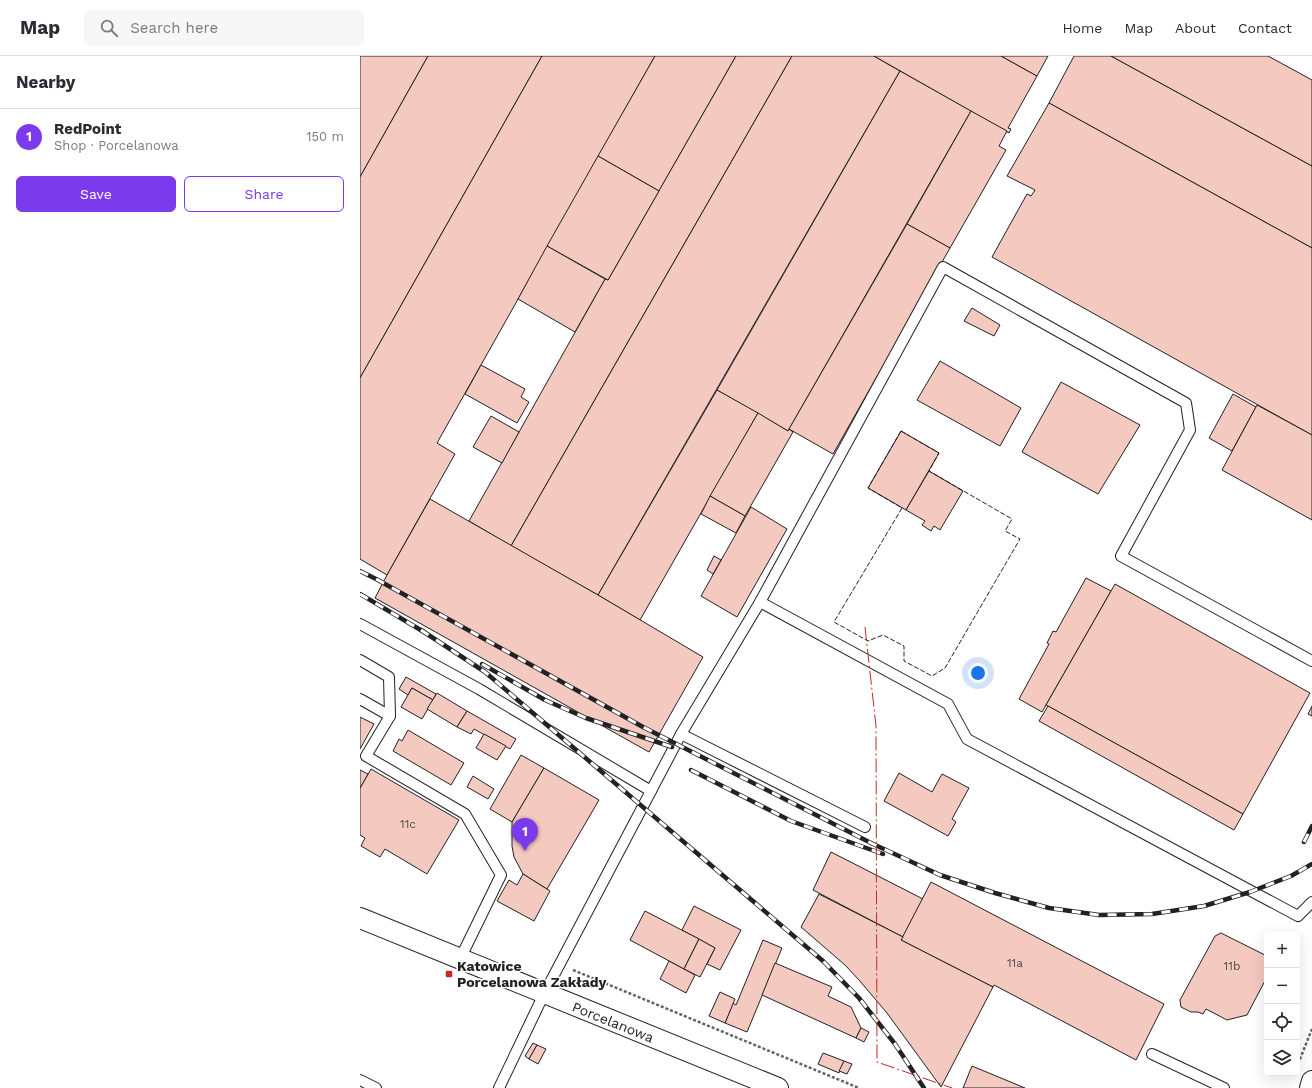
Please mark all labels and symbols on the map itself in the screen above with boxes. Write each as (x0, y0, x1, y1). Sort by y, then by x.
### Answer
your location (968, 663, 988, 683)
house number: 11c (400, 817, 416, 831)
pin: 1 (512, 818, 538, 851)
house number: 11a (1007, 956, 1023, 970)
place label: Katowice Porcelanowa Zakłady (457, 958, 606, 990)
house number: 11b (1224, 959, 1240, 973)
marker: Katowice Porcelanowa Zakłady (444, 969, 454, 979)
street label: Porcelanowa (570, 998, 656, 1046)

